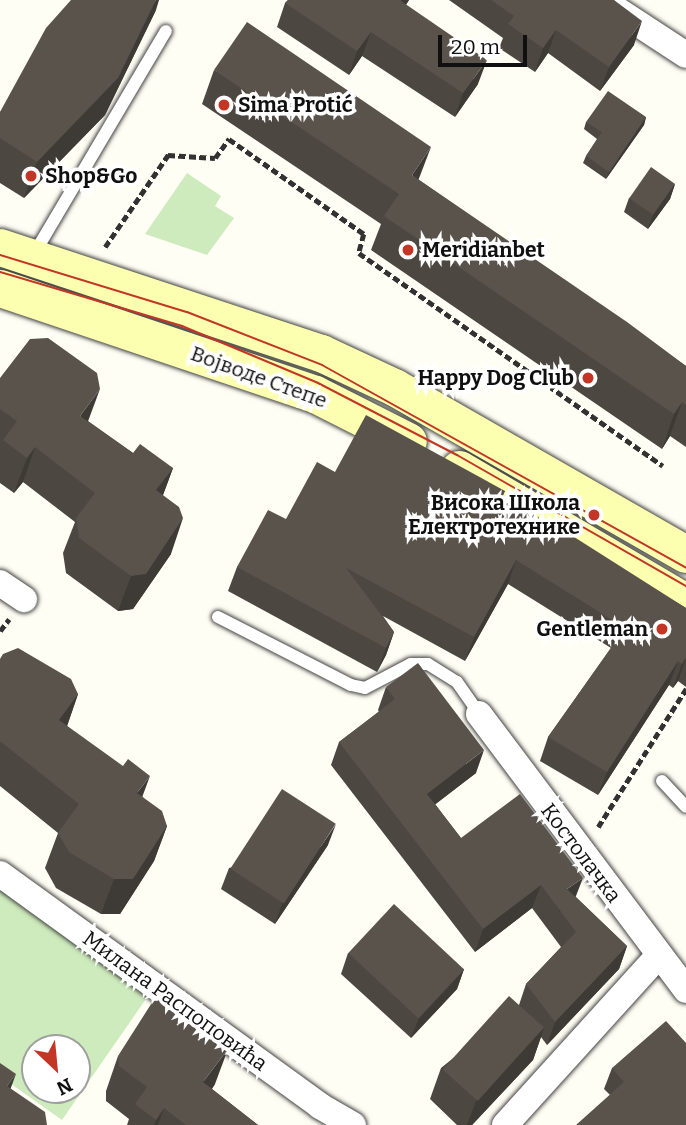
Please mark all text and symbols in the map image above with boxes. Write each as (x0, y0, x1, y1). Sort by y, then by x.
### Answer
scale bar (441, 21, 530, 65)
text: 20 m (451, 34, 500, 60)
place label: Sima Protić (238, 92, 353, 118)
marker: Sima Protić (216, 97, 232, 113)
place label: Shop&Go (45, 163, 137, 189)
marker: Shop&Go (23, 168, 39, 184)
place label: Meridianbet (422, 237, 545, 263)
marker: Meridianbet (400, 242, 416, 258)
street label: Војводе Степе (187, 341, 331, 413)
place label: Happy Dog Club (417, 365, 574, 391)
marker: Happy Dog Club (580, 370, 596, 386)
place label: Висока Школа Електротехнике (408, 490, 580, 540)
marker: Висока Школа Електротехнике (586, 507, 602, 523)
place label: Gentleman (536, 616, 648, 642)
marker: Gentleman (654, 621, 670, 637)
street label: Костолачка (536, 798, 626, 908)
street label: Милана Распоповића (78, 926, 272, 1076)
north arrow (21, 1034, 91, 1104)
text: N (53, 1073, 76, 1100)

